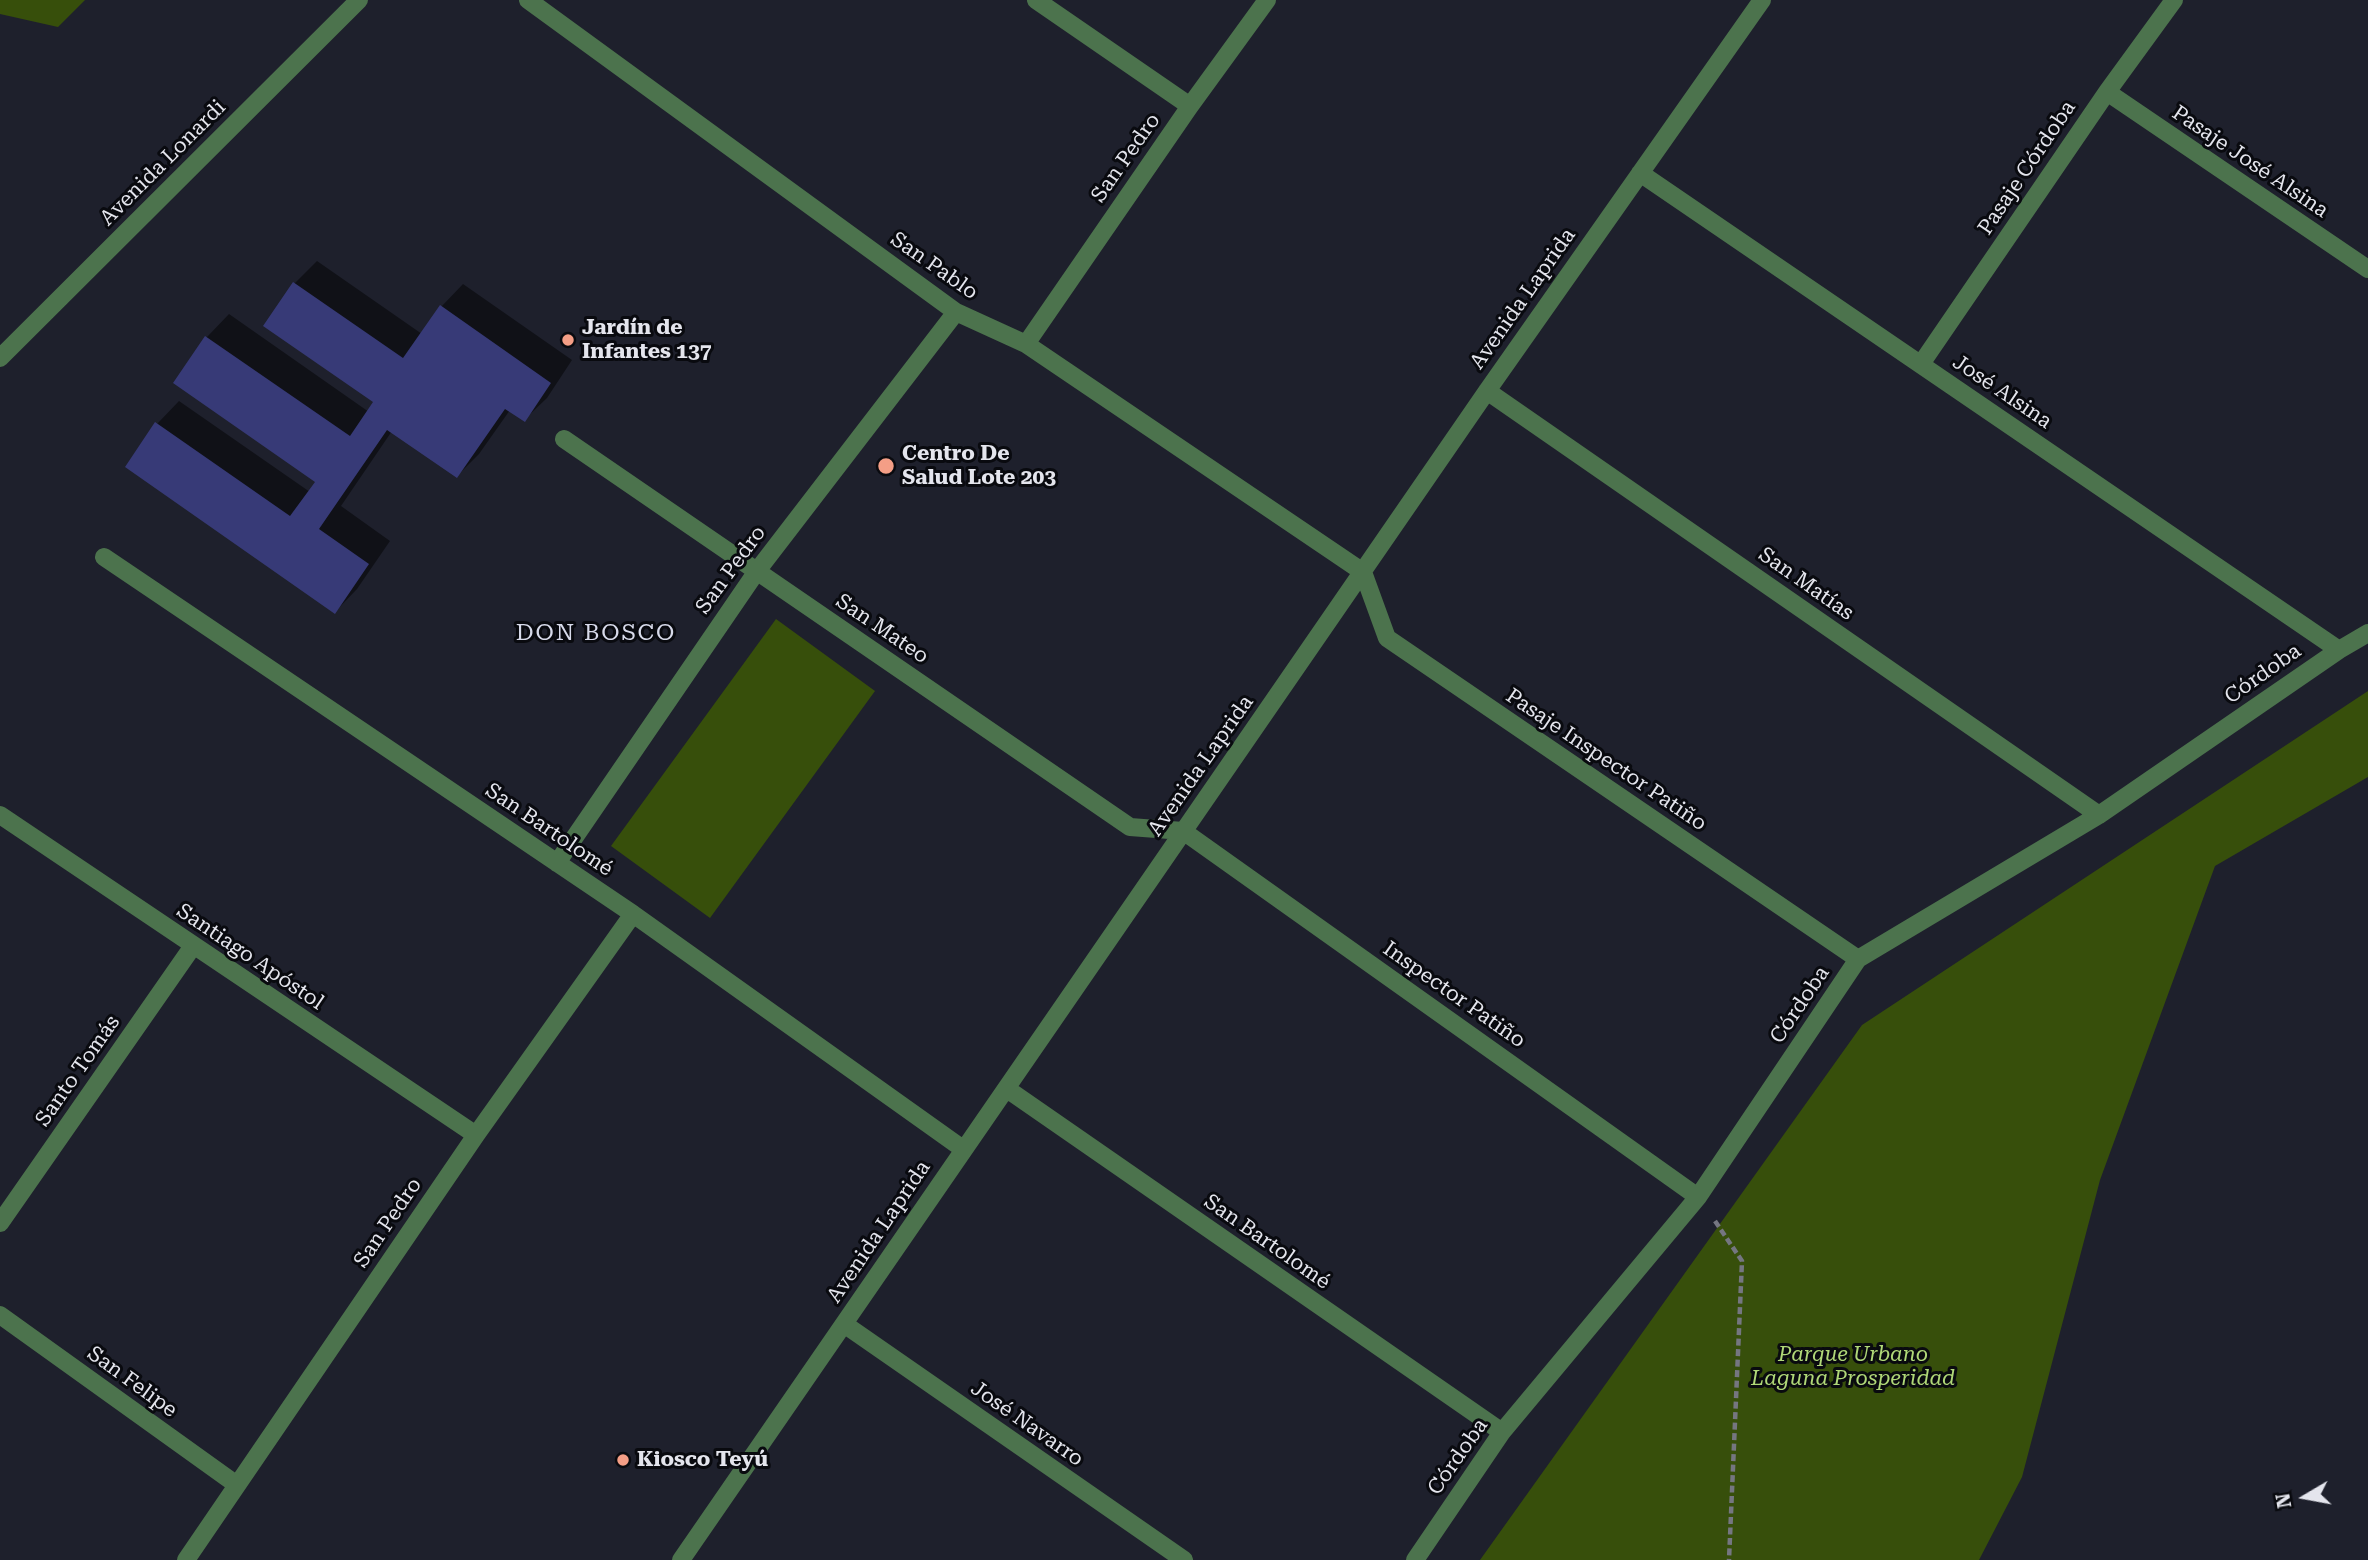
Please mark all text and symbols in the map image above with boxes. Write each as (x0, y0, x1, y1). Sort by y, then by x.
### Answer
street label: Avenida Lonardi (95, 95, 231, 231)
street label: Pasaje Córdoba (1973, 96, 2081, 240)
street label: Pasaje José Alsina (2167, 100, 2333, 224)
street label: San Pedro (1086, 109, 1166, 207)
street label: Avenida Laprida (1465, 224, 1581, 374)
street label: San Pablo (886, 227, 982, 305)
place label: Jardín de Infantes 137 (582, 315, 711, 365)
marker: Jardín de Infantes 137 (560, 332, 576, 348)
street label: José Alsina (1948, 350, 2056, 434)
place label: Centro De Salud Lote 203 (902, 441, 1056, 491)
marker: Centro De Salud Lote 203 (876, 456, 896, 476)
street label: San Pedro (691, 521, 771, 619)
street label: San Matías (1754, 542, 1858, 626)
street label: San Mateo (831, 589, 933, 669)
district label: DON BOSCO (517, 619, 675, 647)
street label: Córdoba (2220, 639, 2306, 709)
street label: Pasaje Inspector Patiño (1501, 683, 1711, 837)
street label: Avenida Laprida (1143, 691, 1259, 841)
street label: San Bartolomé (480, 778, 618, 882)
street label: Santiago Apóstol (172, 899, 328, 1015)
street label: Inspector Patiño (1378, 937, 1530, 1053)
street label: Córdoba (1765, 962, 1835, 1048)
street label: Santo Tomás (30, 1011, 126, 1131)
street label: Avenida Laprida (822, 1156, 936, 1308)
street label: San Pedro (349, 1173, 427, 1273)
street label: San Bartolomé (1199, 1189, 1335, 1295)
street label: San Felipe (82, 1341, 182, 1423)
park label: Parque Urbano Laguna Prosperidad (1751, 1342, 1955, 1392)
street label: José Navarro (966, 1376, 1088, 1472)
street label: Córdoba (1423, 1414, 1493, 1500)
place label: Kiosco Teyú (637, 1447, 768, 1473)
marker: Kiosco Teyú (615, 1452, 631, 1468)
north arrow (2270, 1462, 2340, 1532)
text: N (2271, 1492, 2296, 1510)

